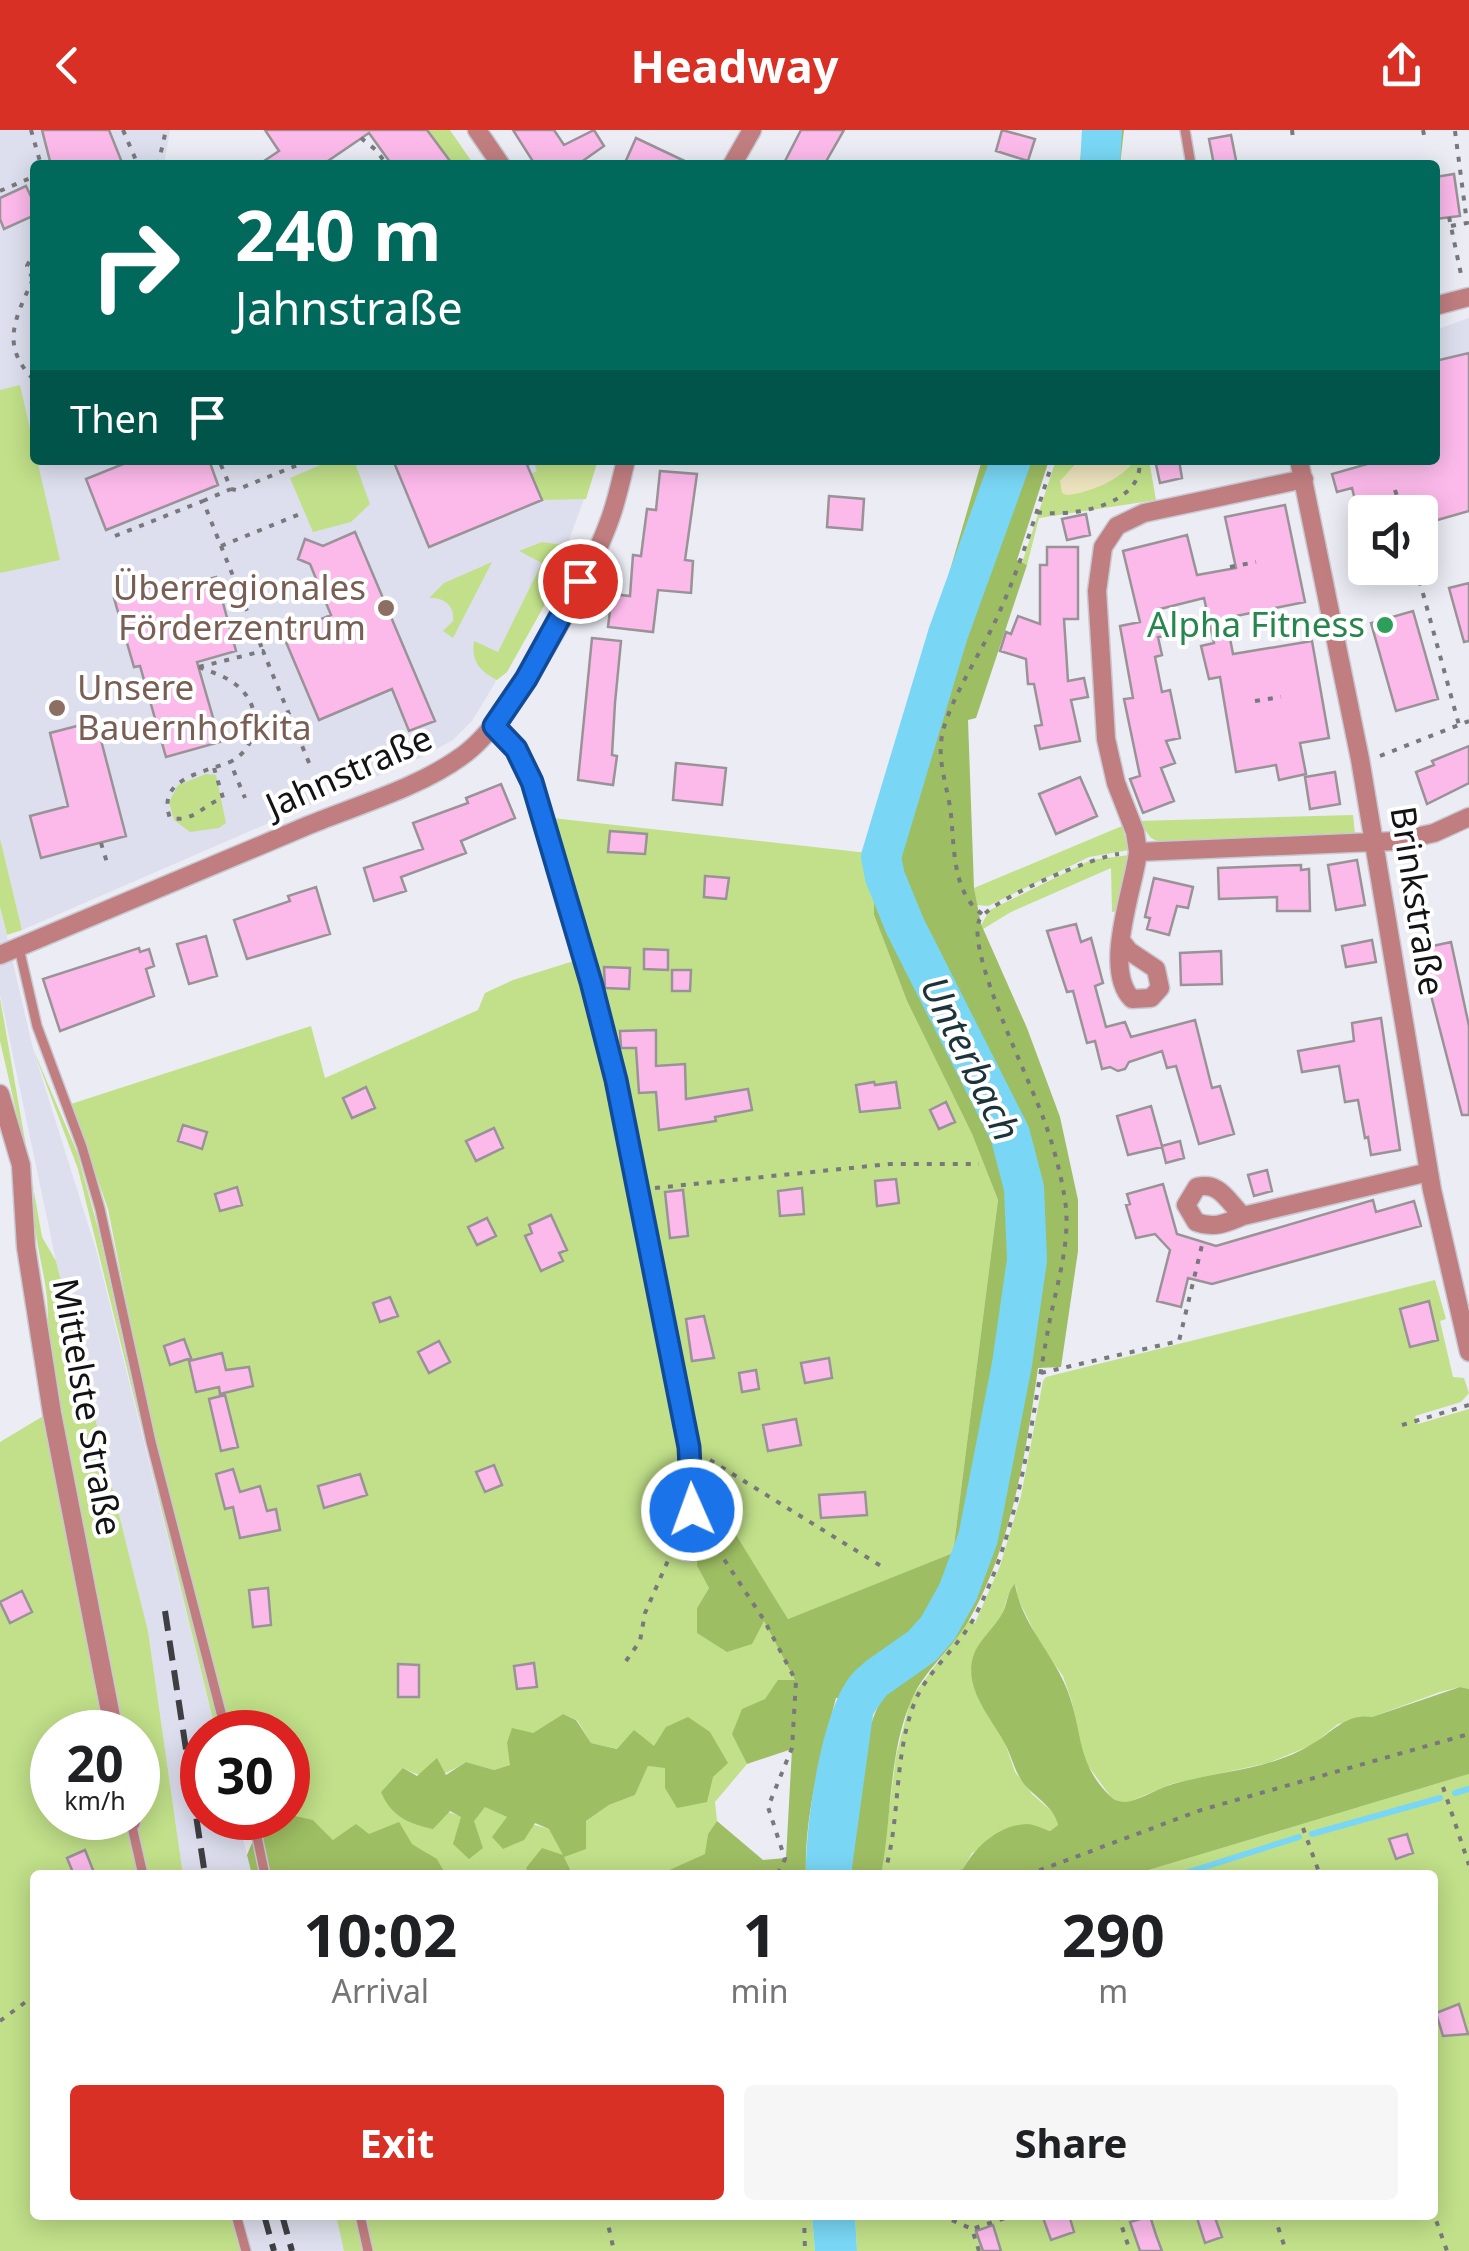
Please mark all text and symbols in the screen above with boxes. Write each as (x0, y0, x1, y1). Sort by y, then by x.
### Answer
text: Headway (631, 35, 838, 96)
icon: back (40, 38, 95, 93)
icon: share (1374, 38, 1429, 93)
text: 240 m (235, 186, 442, 282)
icon: right (70, 200, 200, 330)
text: Jahnstraße (235, 277, 463, 338)
icon: arrive (180, 390, 235, 445)
text: Then (70, 392, 160, 444)
map controls (1348, 495, 1438, 585)
button: sound (1348, 495, 1438, 585)
pin (538, 539, 623, 624)
icon: arrive (553, 554, 608, 609)
place label: Überregionales Förderzentrum (113, 563, 366, 650)
marker: Überregionales Förderzentrum (375, 597, 397, 619)
place label: Alpha Fitness (1147, 600, 1365, 647)
marker: Alpha Fitness (1374, 614, 1396, 636)
place label: Unsere Bauernhofkita (77, 663, 312, 750)
marker: Unsere Bauernhofkita (46, 697, 68, 719)
street label: Jahnstraße (255, 713, 439, 829)
street label: Brinkstraße (1380, 803, 1457, 999)
water label: Unterbach (910, 967, 1034, 1149)
street label: Mittelste Straße (43, 1275, 134, 1539)
position arrow (640, 1458, 744, 1562)
speed limit sign: 30 (180, 1710, 310, 1840)
text: 20 (66, 1729, 124, 1797)
text: km/h (64, 1783, 126, 1817)
text: 10:02 (303, 1893, 457, 1975)
text: 1 (742, 1893, 777, 1975)
text: 290 (1062, 1893, 1165, 1975)
text: Arrival (332, 1969, 429, 2012)
text: min (731, 1969, 789, 2012)
text: m (1098, 1969, 1128, 2012)
button: Exit (70, 2085, 724, 2200)
button: Share (744, 2085, 1398, 2200)

